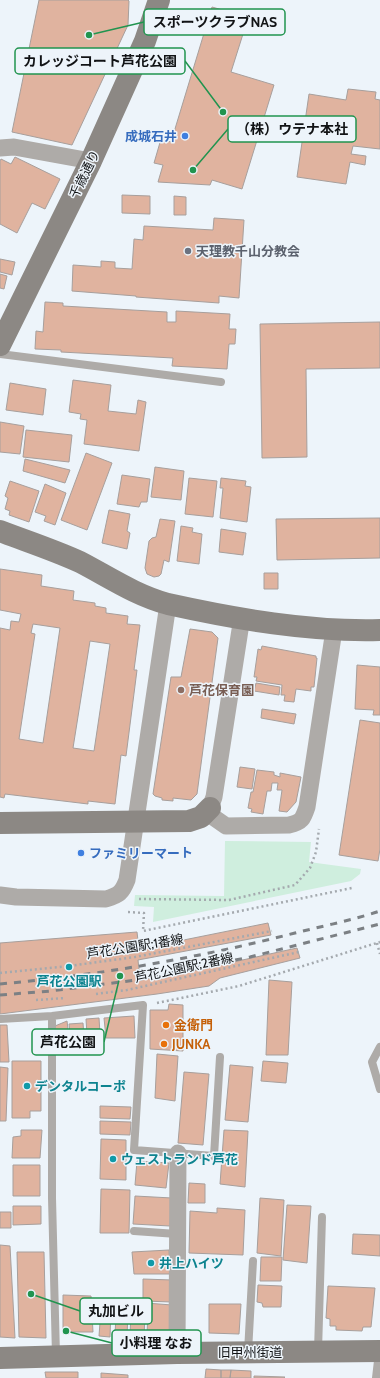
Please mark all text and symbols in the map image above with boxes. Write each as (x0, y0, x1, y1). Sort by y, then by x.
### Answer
callout: スポーツクラブNAS (144, 9, 285, 35)
text: スポーツクラブNAS (153, 13, 277, 31)
callout: カレッジコート芦花公園 (15, 48, 185, 74)
text: カレッジコート芦花公園 (23, 52, 177, 70)
callout: （株）ウテナ本社 (228, 116, 356, 142)
text: （株）ウテナ本社 (236, 120, 348, 138)
place label: 成城石井 (125, 128, 177, 144)
marker: 成城石井 (180, 131, 190, 141)
street label: 千歳通り (65, 147, 103, 201)
place label: 天理教千山分教会 (196, 243, 300, 259)
marker: 天理教千山分教会 (183, 246, 193, 256)
place label: 芦花保育園 (189, 682, 254, 698)
marker: 芦花保育園 (176, 685, 186, 695)
place label: ファミリーマート (89, 845, 193, 861)
marker: ファミリーマート (76, 848, 86, 858)
street label: 芦花公園駅;1番線 (85, 930, 185, 962)
street label: 芦花公園駅;2番線 (133, 949, 235, 985)
marker: 芦花公園駅 (64, 962, 74, 972)
place label: 芦花公園駅 (36, 973, 102, 989)
place label: 金衛門 (174, 1017, 213, 1033)
marker: 金衛門 (161, 1020, 171, 1030)
callout: 芦花公園 (32, 1029, 104, 1055)
text: 芦花公園 (40, 1033, 96, 1051)
place label: JUNKA (171, 1036, 211, 1052)
marker: JUNKA (159, 1039, 169, 1049)
place label: デンタルコーポ (35, 1078, 126, 1094)
marker: デンタルコーポ (22, 1081, 32, 1091)
place label: ウェストランド芦花 (121, 1151, 238, 1167)
marker: ウェストランド芦花 (108, 1154, 118, 1164)
place label: 井上ハイツ (159, 1255, 224, 1271)
marker: 井上ハイツ (146, 1258, 156, 1268)
callout: 丸加ビル (80, 1298, 152, 1324)
text: 丸加ビル (88, 1302, 144, 1320)
callout: 小料理 なお (112, 1330, 201, 1356)
text: 小料理 なお (119, 1334, 193, 1352)
street label: 旧甲州街道 (217, 1344, 283, 1360)

